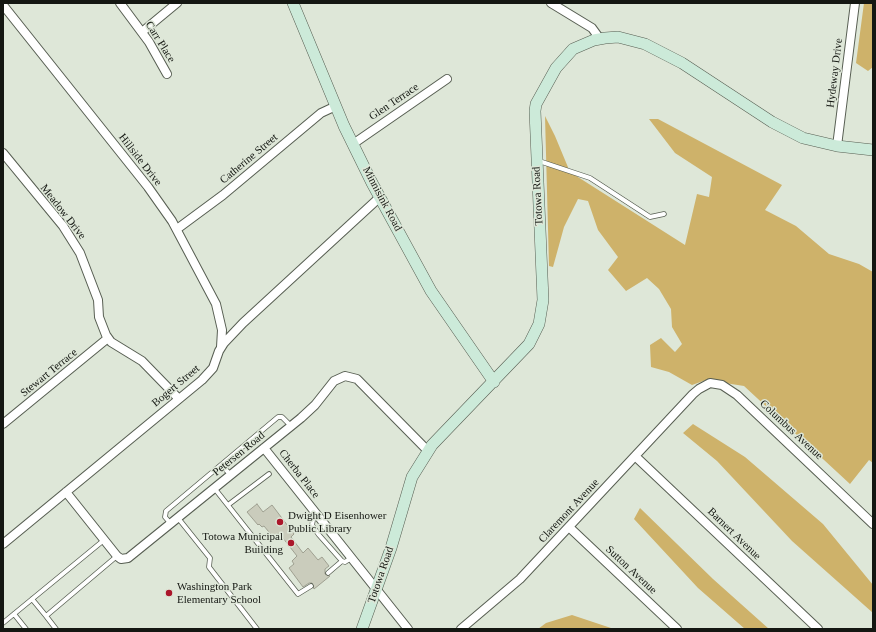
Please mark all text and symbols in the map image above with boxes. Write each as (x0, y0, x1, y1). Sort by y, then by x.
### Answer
street label: Carr Place (142, 19, 178, 65)
street label: Hydeway Drive (824, 37, 846, 109)
street label: Glen Terrace (367, 81, 421, 123)
street label: Hillside Drive (116, 131, 164, 189)
street label: Catherine Street (217, 131, 281, 187)
street label: Minnisink Road (359, 164, 405, 234)
street label: Totowa Road (530, 166, 546, 226)
street label: Meadow Drive (37, 182, 89, 242)
street label: Stewart Terrace (18, 346, 80, 400)
street label: Bogert Street (149, 362, 203, 410)
street label: Columbus Avenue (757, 397, 825, 463)
street label: Petersen Road (210, 429, 268, 479)
street label: Cherba Place (276, 447, 322, 501)
street label: Claremont Avenue (536, 476, 602, 546)
street label: Barnert Avenue (705, 505, 763, 563)
place label: Dwight D Eisenhower Public Library (288, 509, 386, 535)
marker: Dwight D Eisenhower Public Library (275, 517, 285, 527)
place label: Totowa Municipal Building (202, 530, 283, 556)
marker: Totowa Municipal Building (286, 538, 296, 548)
street label: Sutton Avenue (603, 543, 659, 597)
street label: Totowa Road (365, 545, 397, 605)
place label: Washington Park Elementary School (177, 580, 261, 606)
marker: Washington Park Elementary School (164, 588, 174, 598)

